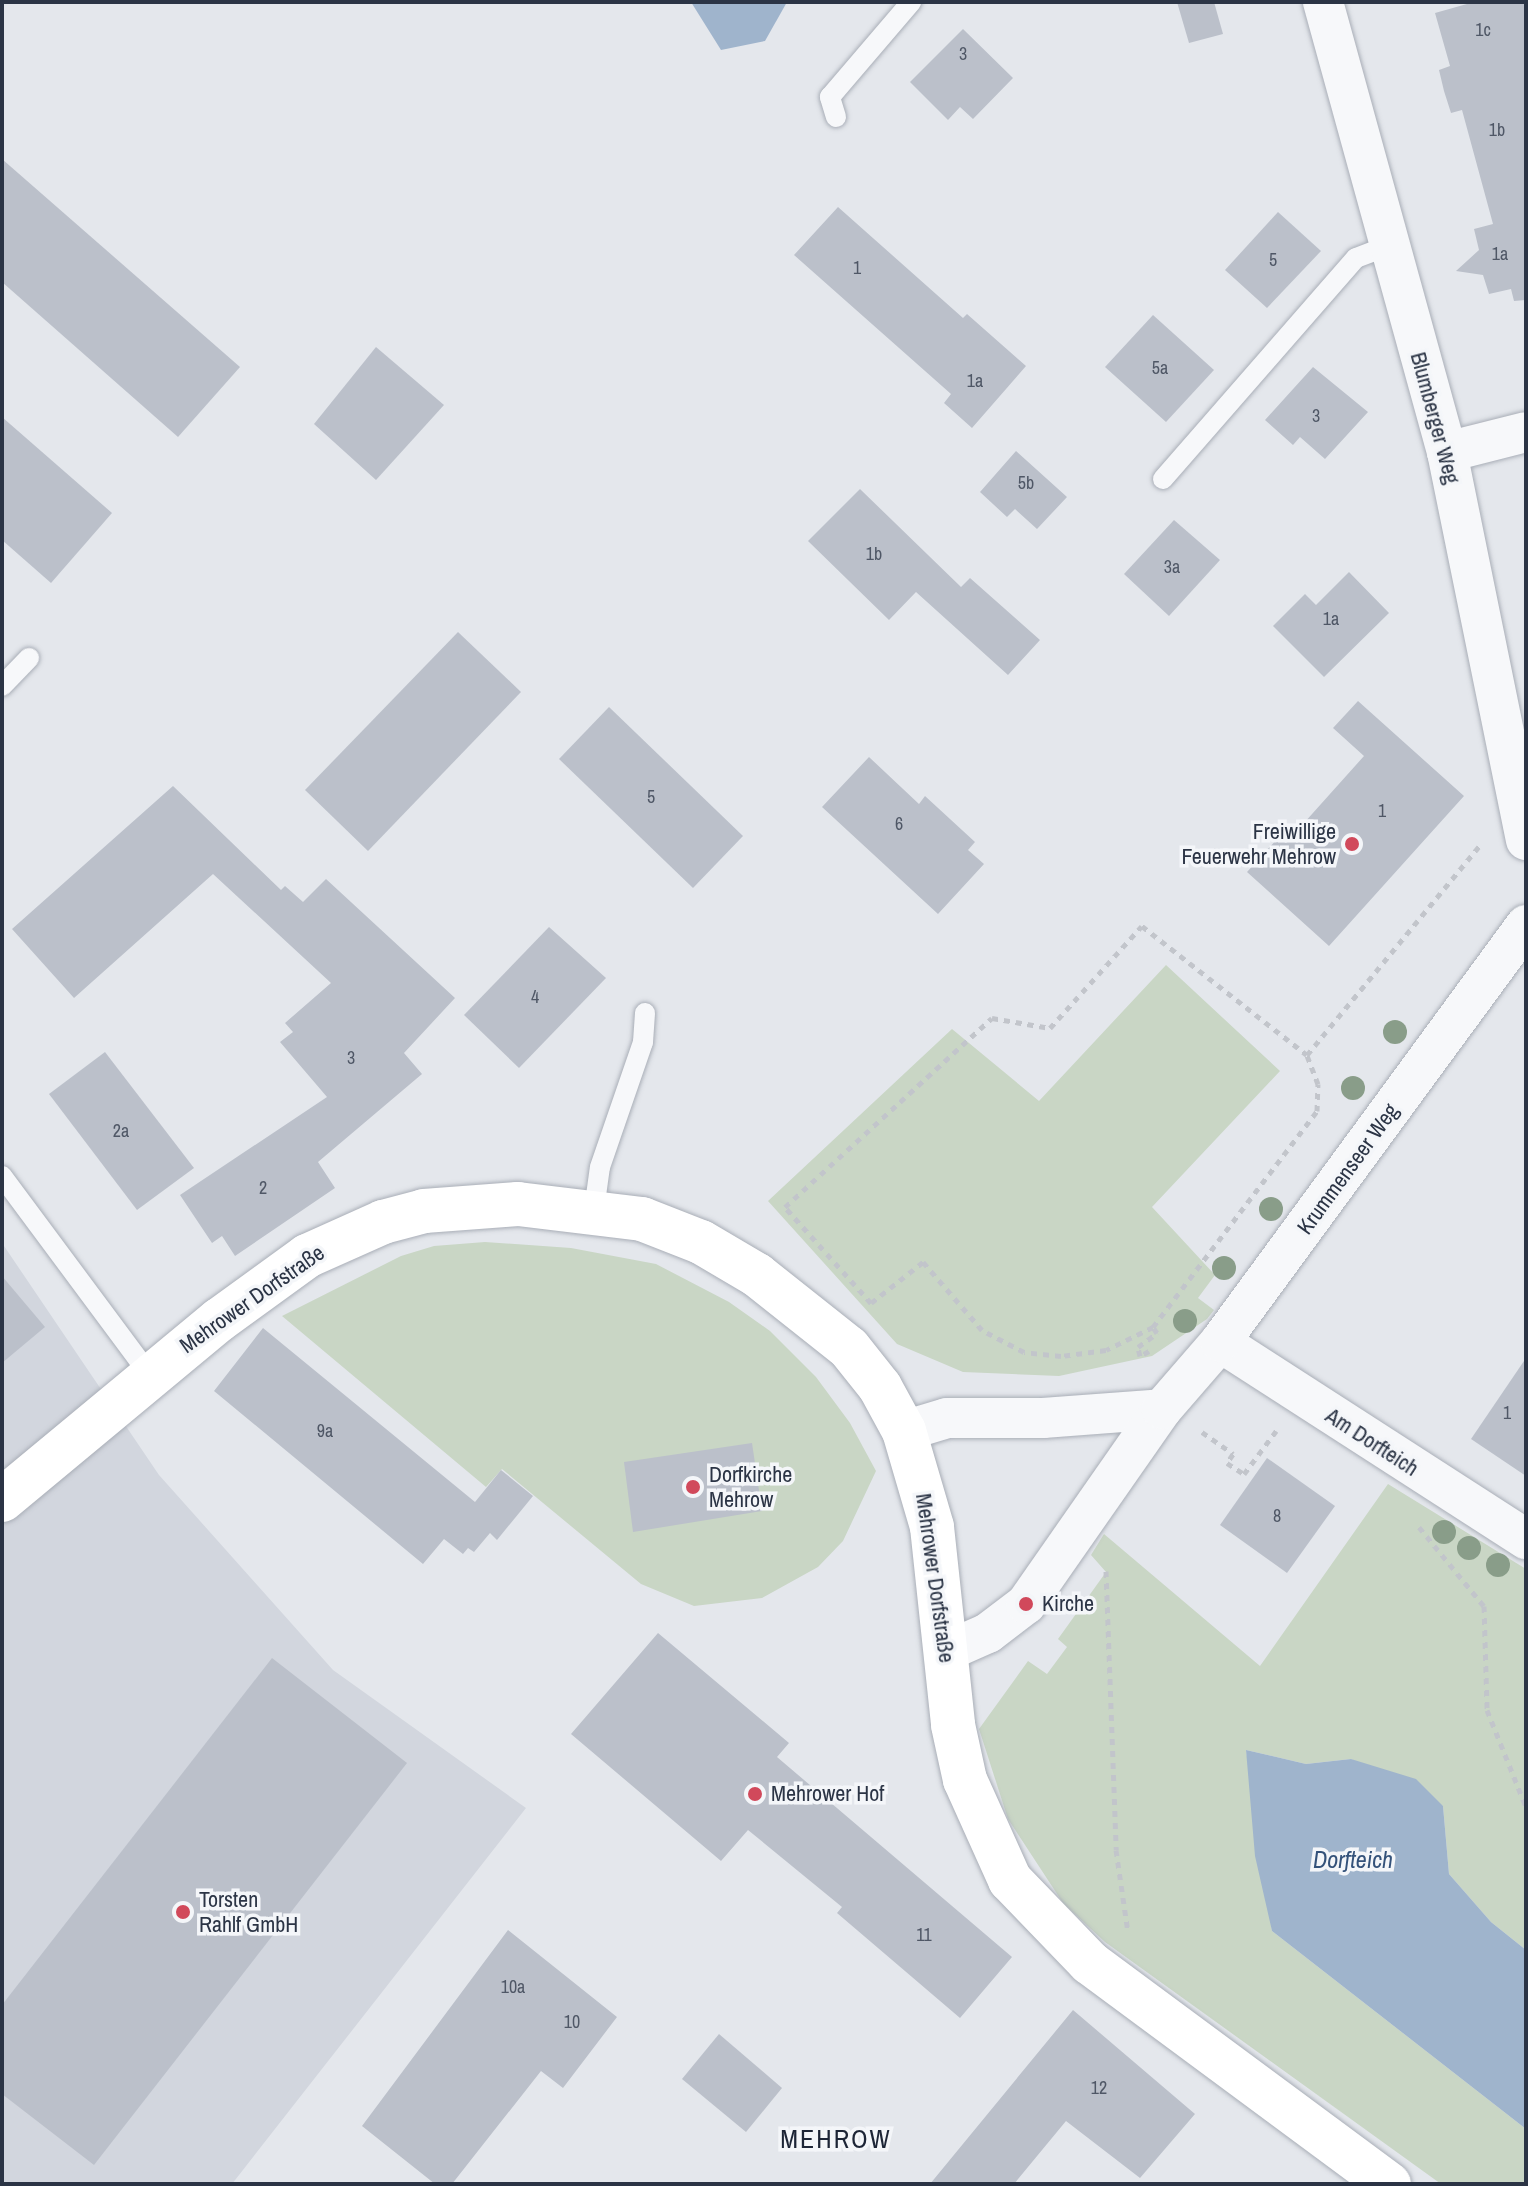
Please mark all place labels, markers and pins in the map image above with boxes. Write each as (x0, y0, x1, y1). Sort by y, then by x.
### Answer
place label: Freiwillige Feuerwehr Mehrow (1181, 818, 1336, 870)
marker: Freiwillige Feuerwehr Mehrow (1343, 835, 1361, 853)
place label: Dorfkirche Mehrow (709, 1461, 792, 1512)
marker: Dorfkirche Mehrow (684, 1478, 702, 1496)
place label: Kirche (1042, 1591, 1094, 1617)
marker: Kirche (1017, 1595, 1035, 1613)
place label: Mehrower Hof (771, 1781, 884, 1807)
marker: Mehrower Hof (746, 1785, 764, 1803)
place label: Torsten Rahlf GmbH (199, 1886, 298, 1938)
marker: Torsten Rahlf GmbH (174, 1903, 192, 1921)

